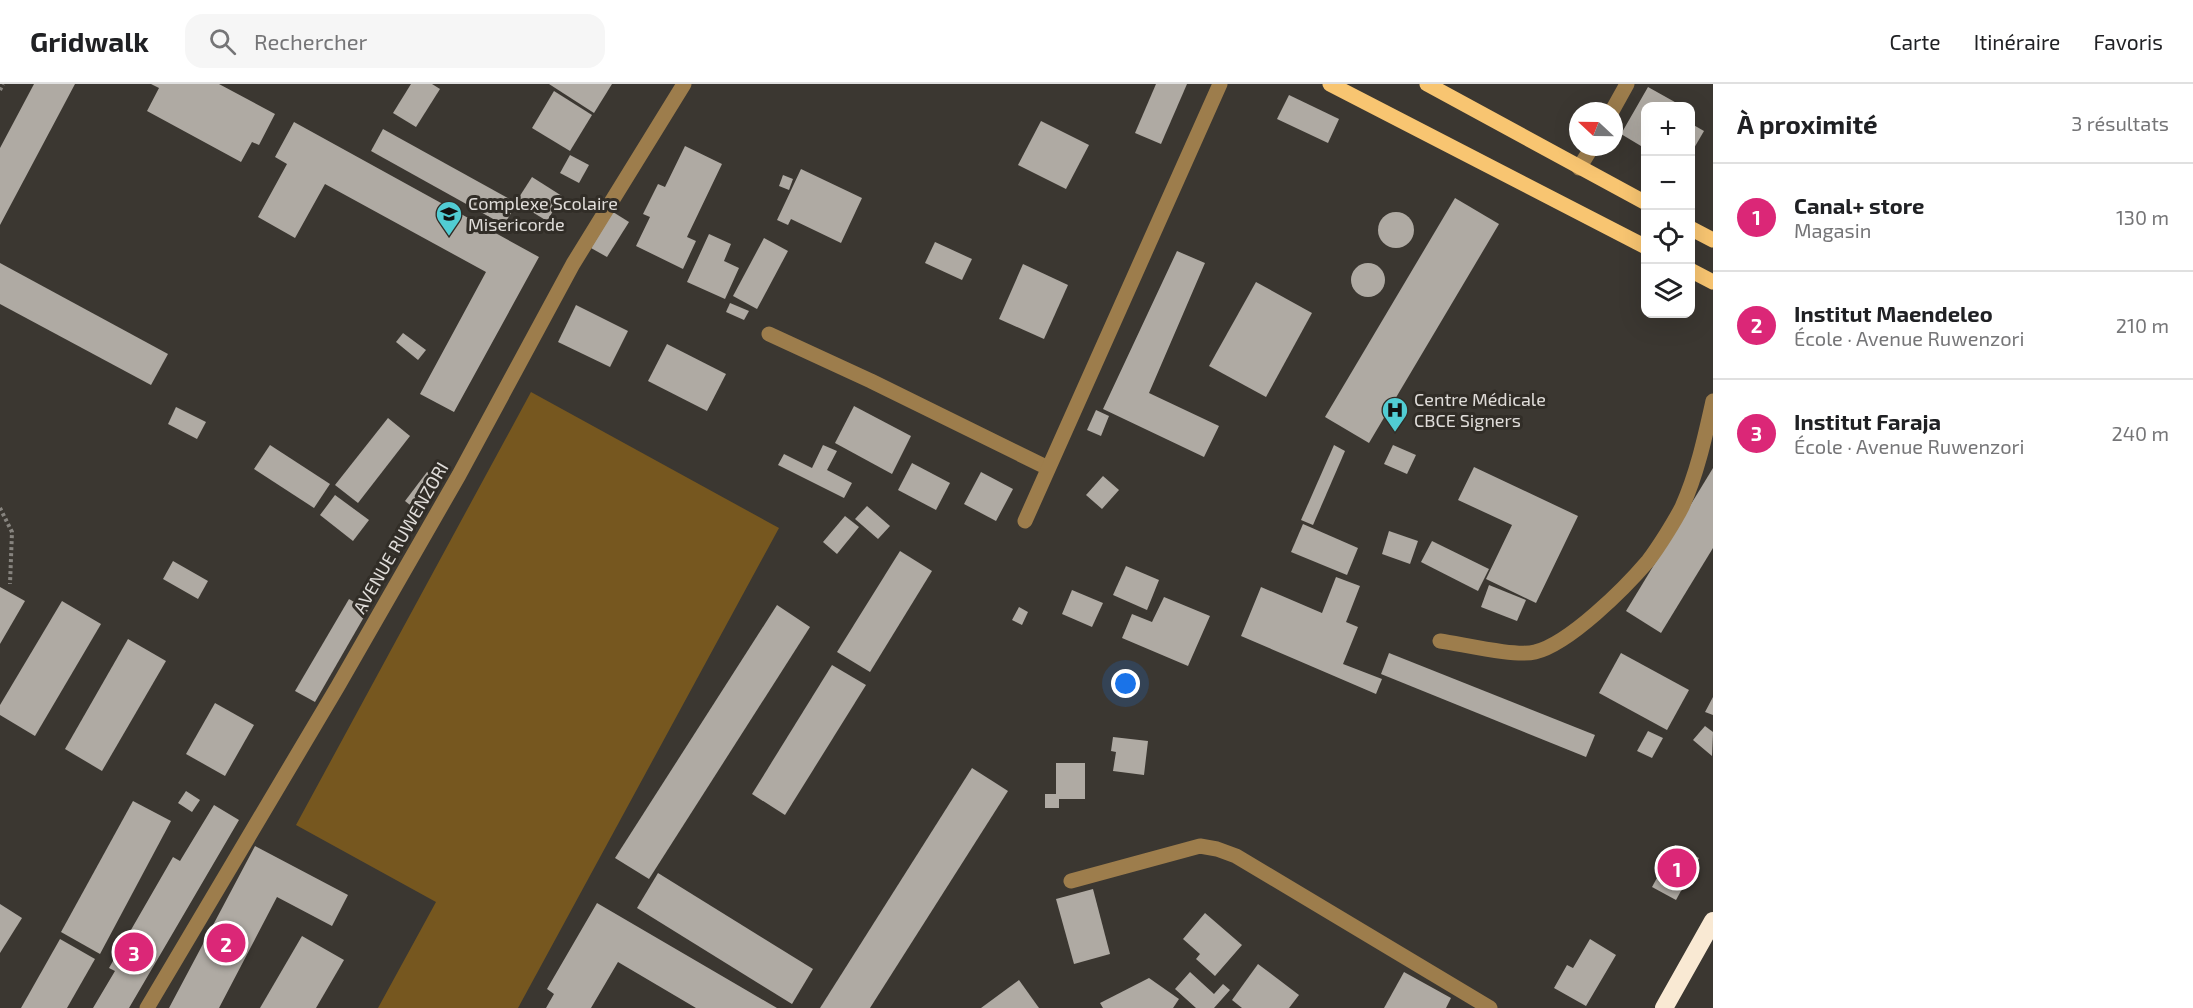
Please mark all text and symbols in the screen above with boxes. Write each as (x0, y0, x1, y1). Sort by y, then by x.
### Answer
search box (185, 14, 605, 68)
text: Gridwalk (30, 24, 149, 58)
icon: search (206, 25, 239, 58)
text: Rechercher (254, 28, 367, 54)
text: Carte (1889, 29, 1941, 54)
text: Itinéraire (1974, 29, 2060, 54)
text: Favoris (2093, 29, 2163, 54)
north arrow (1569, 102, 1623, 156)
map controls (1641, 102, 1695, 318)
button: + (1641, 102, 1695, 156)
text: À proximité (1737, 108, 1878, 139)
text: 3 résultats (2071, 111, 2169, 135)
button: − (1641, 156, 1695, 210)
place label: Complexe Scolaire Misericorde (468, 192, 618, 235)
text: Canal+ store (1794, 192, 1924, 218)
school or university icon: Complexe Scolaire Misericorde (434, 199, 464, 237)
text: 1 (1752, 205, 1761, 229)
text: 130 m (2116, 205, 2169, 229)
button: locate (1641, 210, 1695, 264)
text: Magasin (1794, 218, 1871, 242)
button: layers (1641, 264, 1695, 318)
text: Institut Maendeleo (1794, 300, 1993, 326)
text: 2 (1751, 313, 1762, 337)
text: 210 m (2116, 313, 2169, 337)
text: École · Avenue Ruwenzori (1794, 326, 2025, 350)
place label: Centre Médicale CBCE Signers (1414, 388, 1546, 431)
hospital icon: Centre Médicale CBCE Signers (1380, 395, 1410, 433)
text: Institut Faraja (1794, 408, 1941, 434)
text: 3 (1751, 421, 1762, 445)
text: 240 m (2111, 421, 2169, 445)
text: École · Avenue Ruwenzori (1794, 434, 2025, 458)
street label: AVENUE RUWENZORI (348, 458, 452, 617)
your location (1111, 669, 1140, 698)
pin: 1 (1658, 846, 1696, 890)
pin: 2 (206, 920, 246, 966)
pin: 3 (114, 930, 154, 974)

